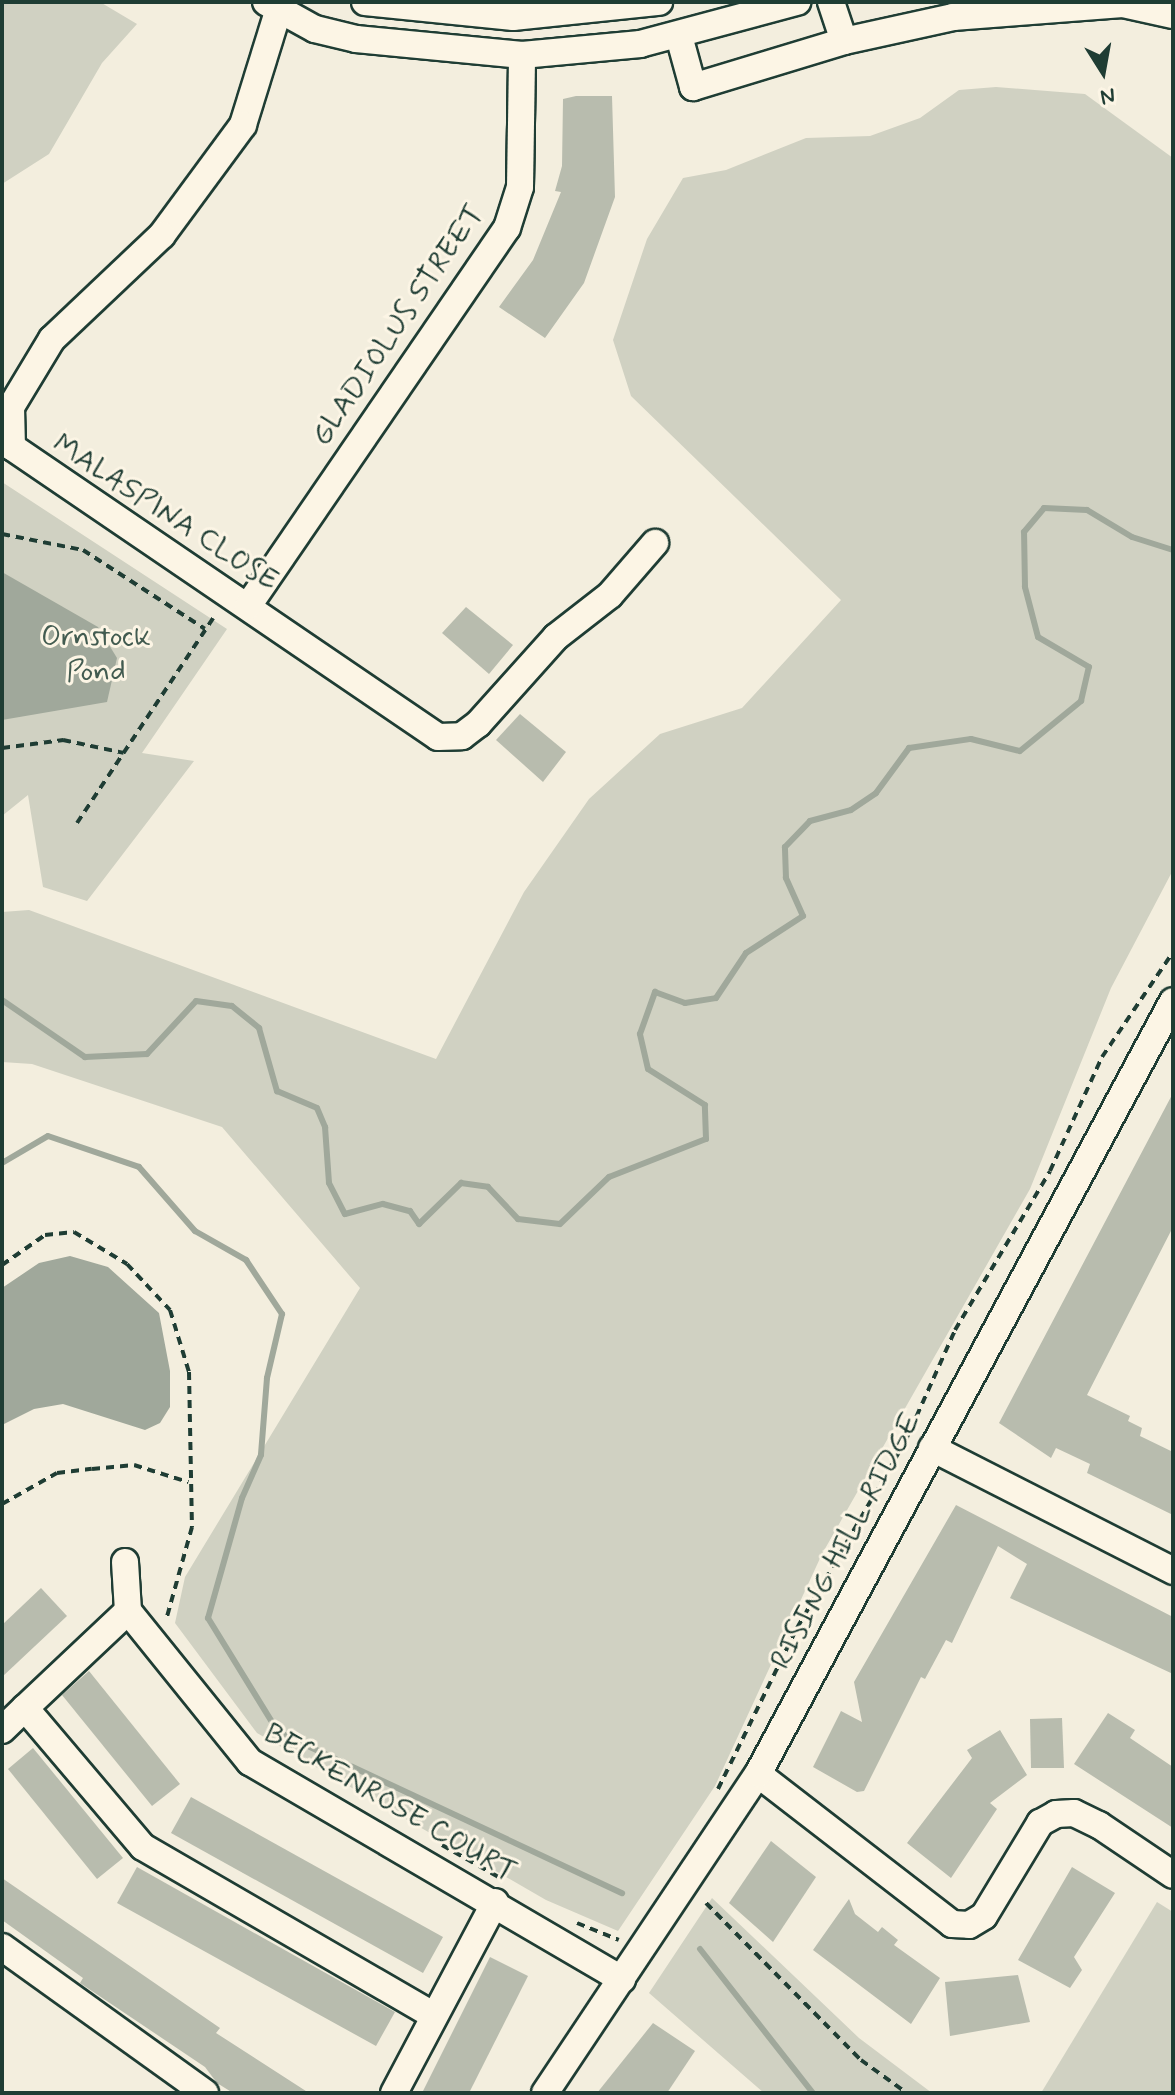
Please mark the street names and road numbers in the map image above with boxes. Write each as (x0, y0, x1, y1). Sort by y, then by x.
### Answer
street label: GLADIOLUS STREET (303, 196, 493, 454)
street label: MALASPINA CLOSE (43, 425, 287, 601)
street label: RISING HILL RIDGE (763, 1407, 929, 1675)
street label: BECKENROSE COURT (257, 1716, 523, 1890)

